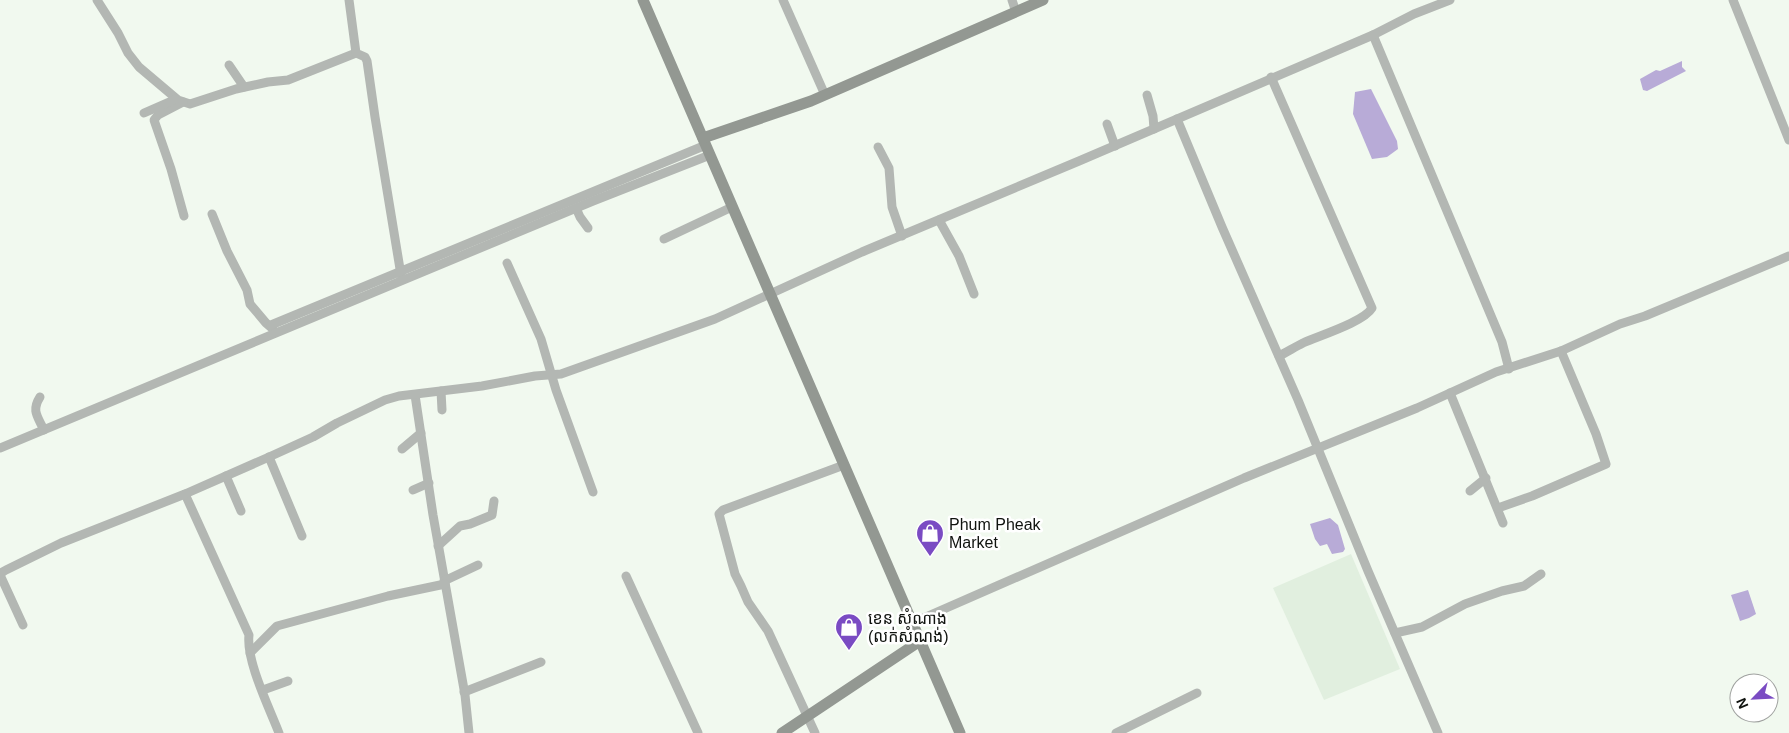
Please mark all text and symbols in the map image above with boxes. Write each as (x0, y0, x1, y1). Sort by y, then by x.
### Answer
place label: Phum Pheak Market (949, 516, 1042, 551)
shop icon: Phum Pheak Market (915, 518, 945, 557)
place label: ខេន សំណាង (លក់សំណង់) (868, 608, 949, 645)
shop icon: ខេន សំណាង (លក់សំណង់) (834, 612, 864, 651)
north arrow (1729, 673, 1779, 723)
text: N (1733, 695, 1751, 711)

